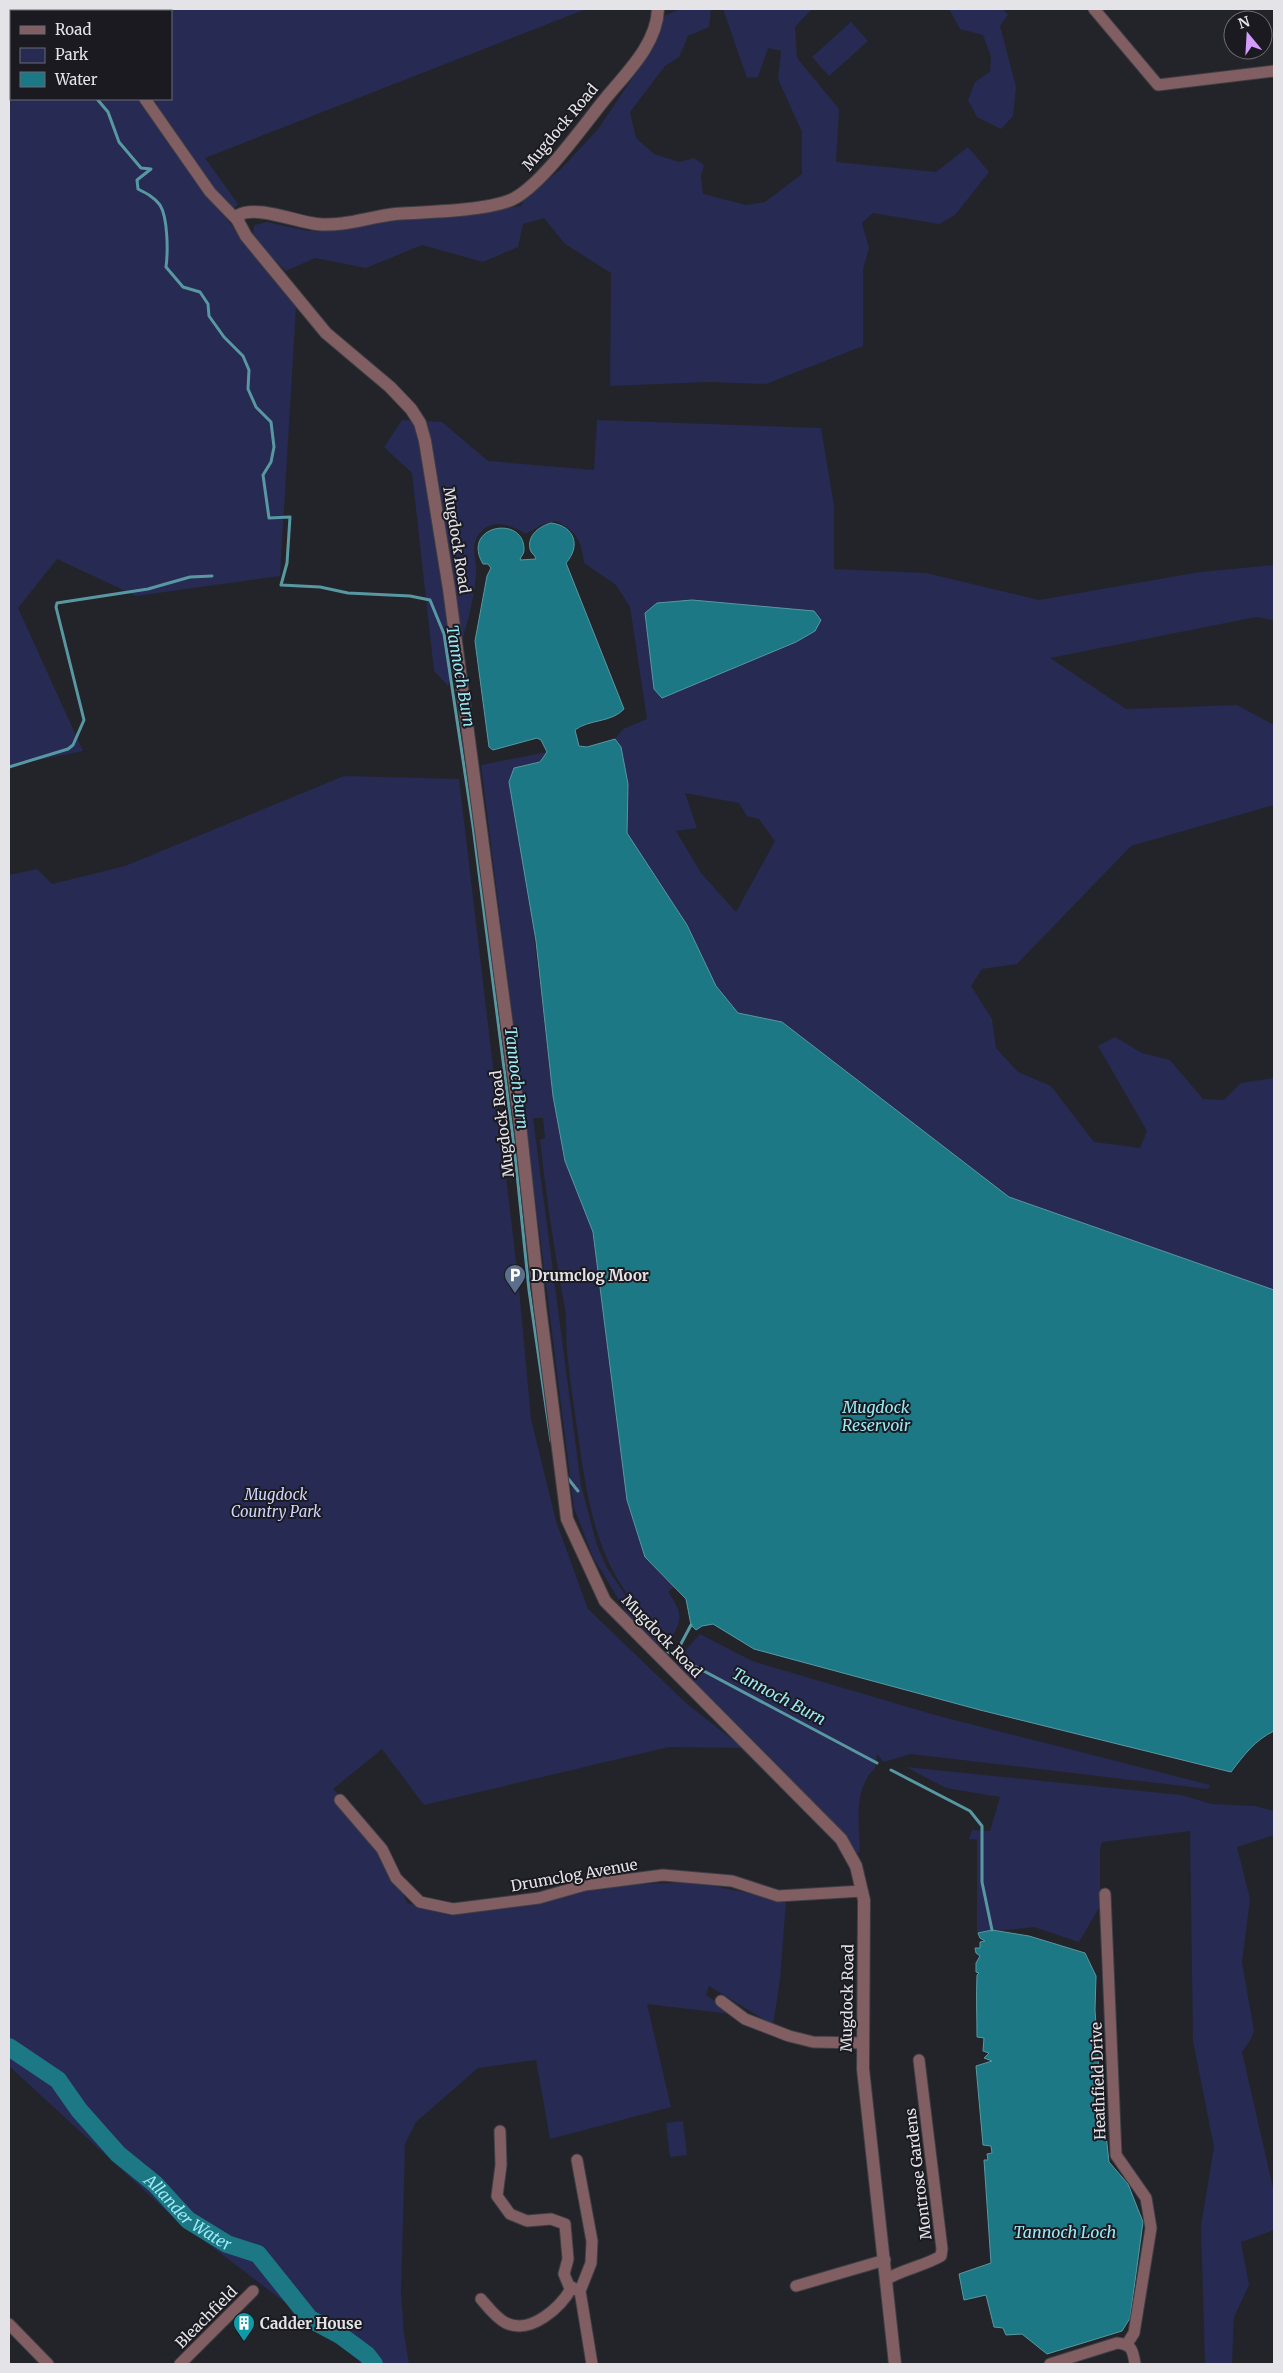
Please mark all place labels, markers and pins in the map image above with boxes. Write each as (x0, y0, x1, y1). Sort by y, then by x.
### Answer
parking icon: Drumclog Moor (503, 1263, 527, 1294)
place label: Drumclog Moor (531, 1266, 649, 1285)
building icon: Cadder House (232, 2311, 256, 2342)
place label: Cadder House (260, 2314, 362, 2333)

